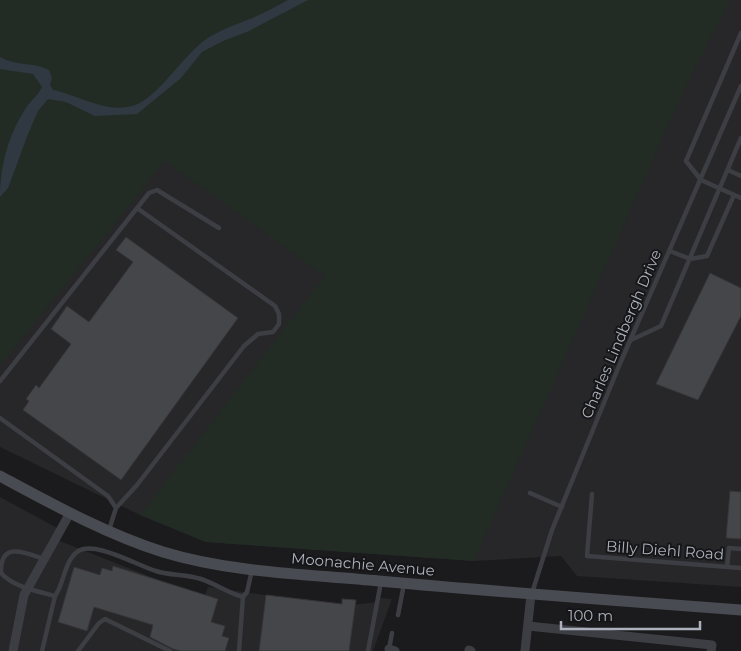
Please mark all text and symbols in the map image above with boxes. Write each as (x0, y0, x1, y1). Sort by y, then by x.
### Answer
street label: Charles Lindbergh Drive (577, 247, 665, 421)
street label: Billy Diehl Road (605, 536, 725, 564)
street label: Moonachie Avenue (290, 548, 436, 580)
scale bar (561, 598, 700, 630)
text: 100 m (568, 606, 613, 625)

